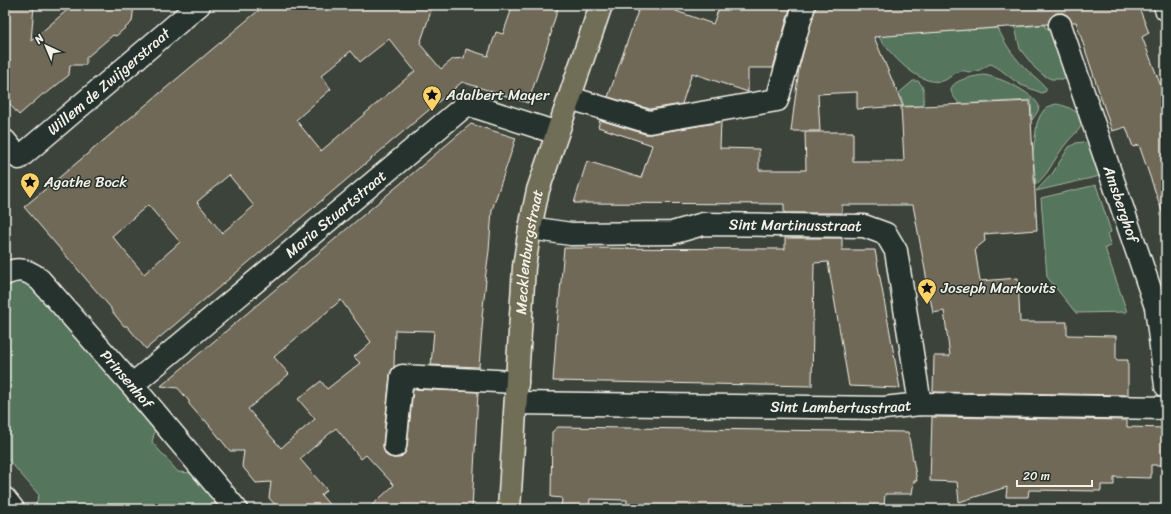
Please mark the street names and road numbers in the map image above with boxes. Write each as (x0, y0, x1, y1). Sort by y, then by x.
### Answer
street label: Willem de Zwijgerstraat (41, 21, 177, 142)
street label: Amsberghof (1095, 161, 1147, 248)
street label: Maria Stuartstraat (279, 163, 393, 265)
street label: Mecklenburgstraat (508, 187, 551, 315)
street label: Sint Martinusstraat (729, 211, 862, 239)
street label: Prinsenhof (93, 344, 161, 416)
street label: Sint Lambertusstraat (770, 392, 913, 421)

